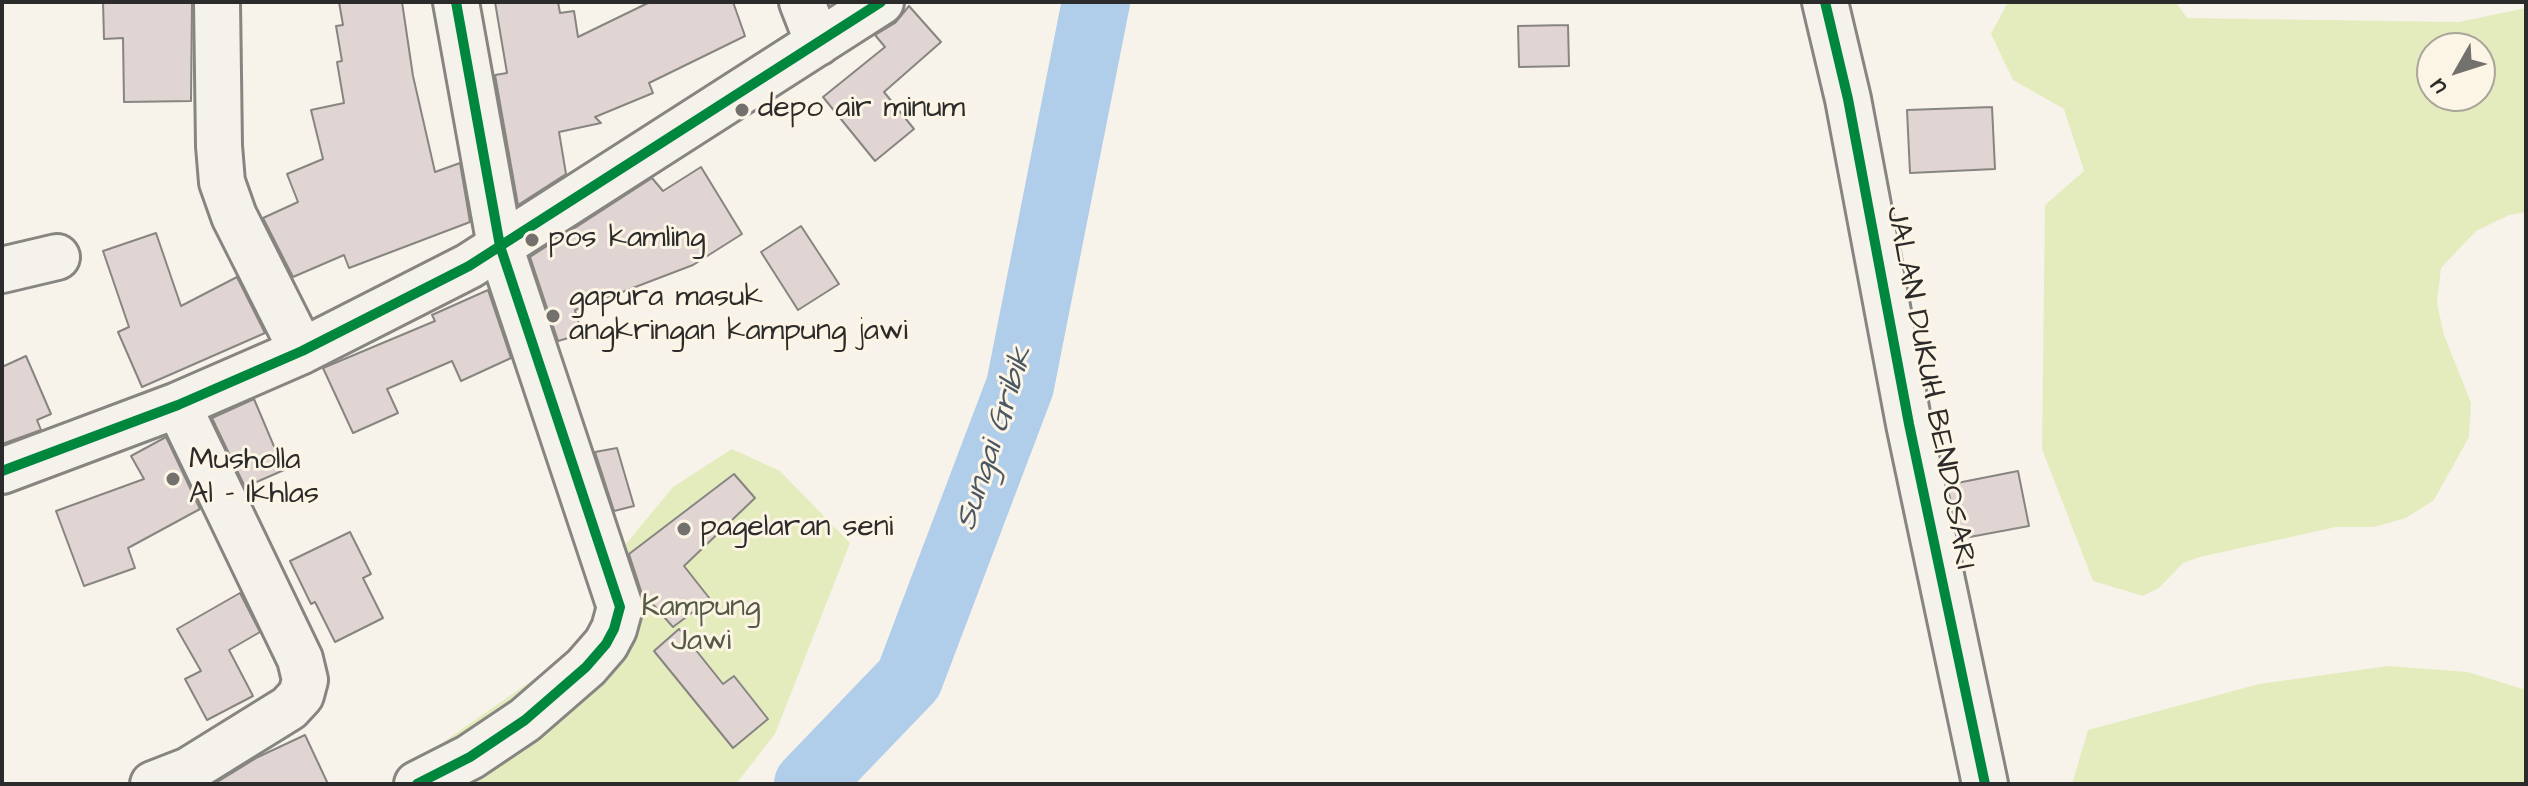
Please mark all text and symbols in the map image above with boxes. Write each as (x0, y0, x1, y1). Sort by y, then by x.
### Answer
north arrow (2416, 32, 2496, 112)
text: U (2423, 72, 2454, 101)
place label: depo air minum (758, 92, 965, 128)
marker: depo air minum (733, 101, 751, 119)
street label: JALAN DUKUH BENDOSARI (1876, 203, 1982, 573)
place label: pos kamling (548, 222, 705, 258)
marker: pos kamling (523, 231, 541, 249)
place label: gapura masuk angkringan kampung jawi (569, 281, 908, 352)
marker: gapura masuk angkringan kampung jawi (544, 307, 562, 325)
water label: Sungai Gribik (948, 343, 1044, 535)
place label: Musholla Al - Ikhlas (189, 444, 319, 514)
marker: Musholla Al - Ikhlas (164, 470, 182, 488)
place label: pagelaran seni (700, 511, 893, 547)
marker: pagelaran seni (675, 520, 693, 538)
park label: Kampung Jawi (641, 591, 761, 662)

